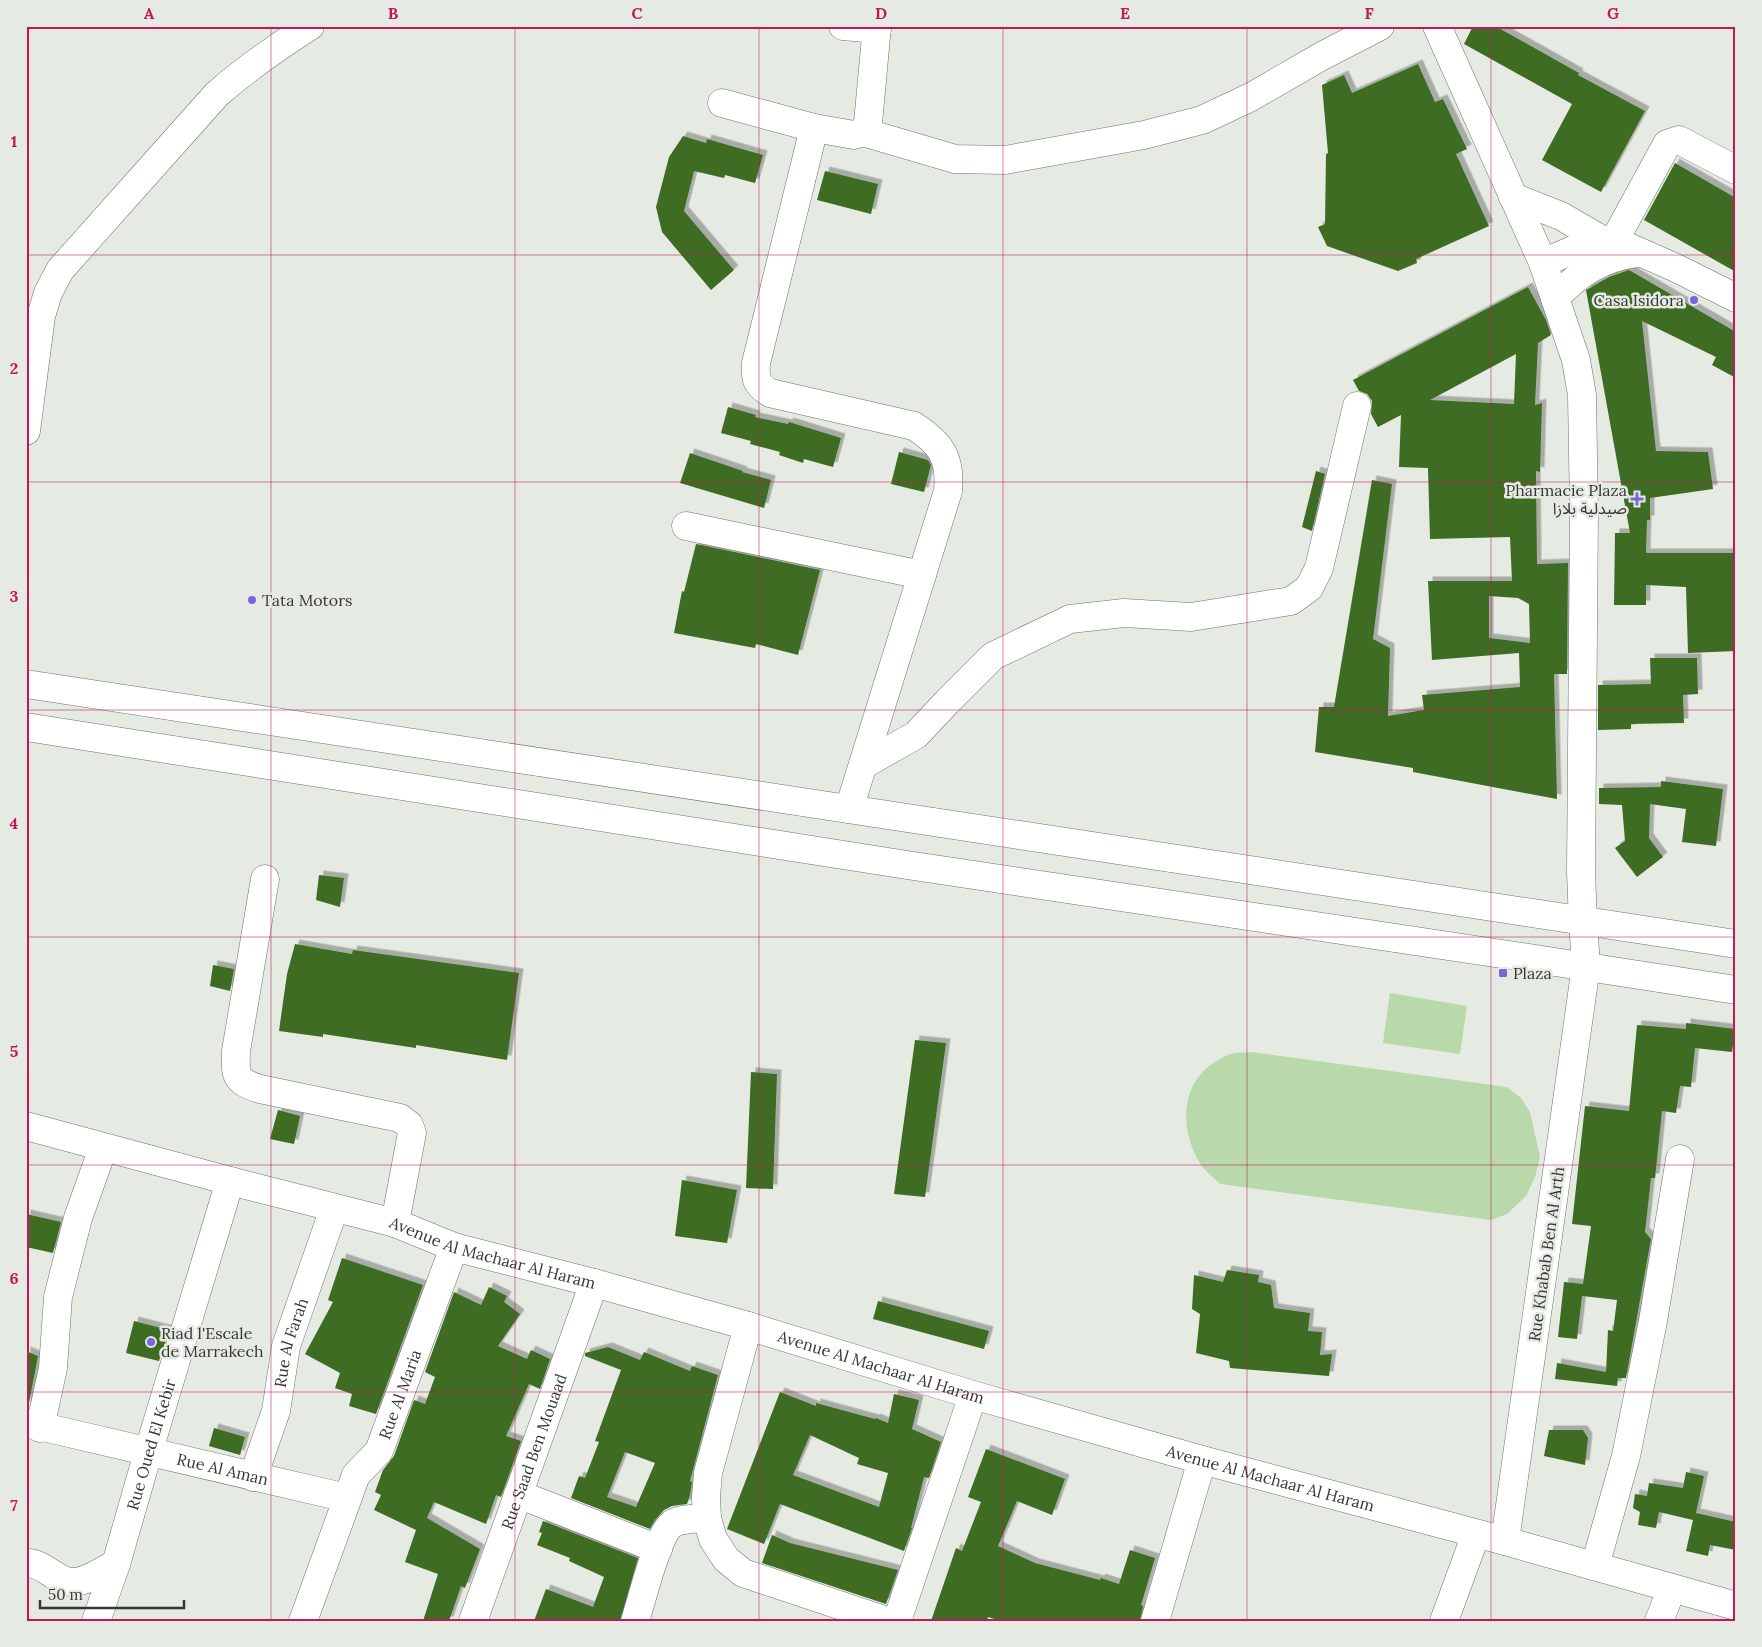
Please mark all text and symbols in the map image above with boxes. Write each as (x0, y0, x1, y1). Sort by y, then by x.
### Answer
text: A (144, 3, 155, 23)
text: B (388, 3, 399, 23)
text: C (631, 3, 643, 23)
text: D (875, 3, 887, 23)
text: E (1120, 3, 1130, 23)
text: F (1364, 3, 1374, 23)
text: G (1607, 3, 1619, 23)
text: 1 (11, 131, 17, 151)
place label: Casa Isidora (1594, 290, 1684, 310)
marker: Casa Isidora (1688, 294, 1700, 306)
text: 2 (10, 358, 18, 378)
place label: Pharmacie Plaza صيدلية بلازا (1506, 480, 1627, 518)
marker: Pharmacie Plaza صيدلية بلازا (1631, 493, 1643, 505)
text: 3 (10, 586, 19, 606)
place label: Tata Motors (262, 590, 352, 610)
marker: Tata Motors (246, 594, 258, 606)
text: 4 (10, 813, 19, 833)
place label: Plaza (1513, 963, 1552, 983)
marker: Plaza (1497, 967, 1509, 979)
text: 5 (10, 1041, 19, 1061)
street label: Rue Khabab Ben Al Arth (1524, 1165, 1568, 1343)
street label: Avenue Al Machaar Al Haram (386, 1212, 598, 1293)
text: 6 (9, 1268, 19, 1288)
street label: Rue Al Farah (270, 1295, 312, 1389)
place label: Riad l'Escale de Marrakech (161, 1323, 264, 1361)
street label: Avenue Al Machaar Al Haram (775, 1326, 987, 1408)
marker: Riad l'Escale de Marrakech (145, 1336, 157, 1348)
street label: Rue Al Maria (374, 1347, 425, 1442)
street label: Rue Saad Ben Mouaad (497, 1370, 571, 1532)
street label: Rue Oued El Kebir (122, 1376, 180, 1512)
street label: Avenue Al Machaar Al Haram (1163, 1440, 1377, 1516)
street label: Rue Al Aman (175, 1449, 271, 1489)
text: 7 (10, 1495, 18, 1515)
scale bar (40, 1577, 184, 1609)
text: 50 m (48, 1585, 83, 1604)

